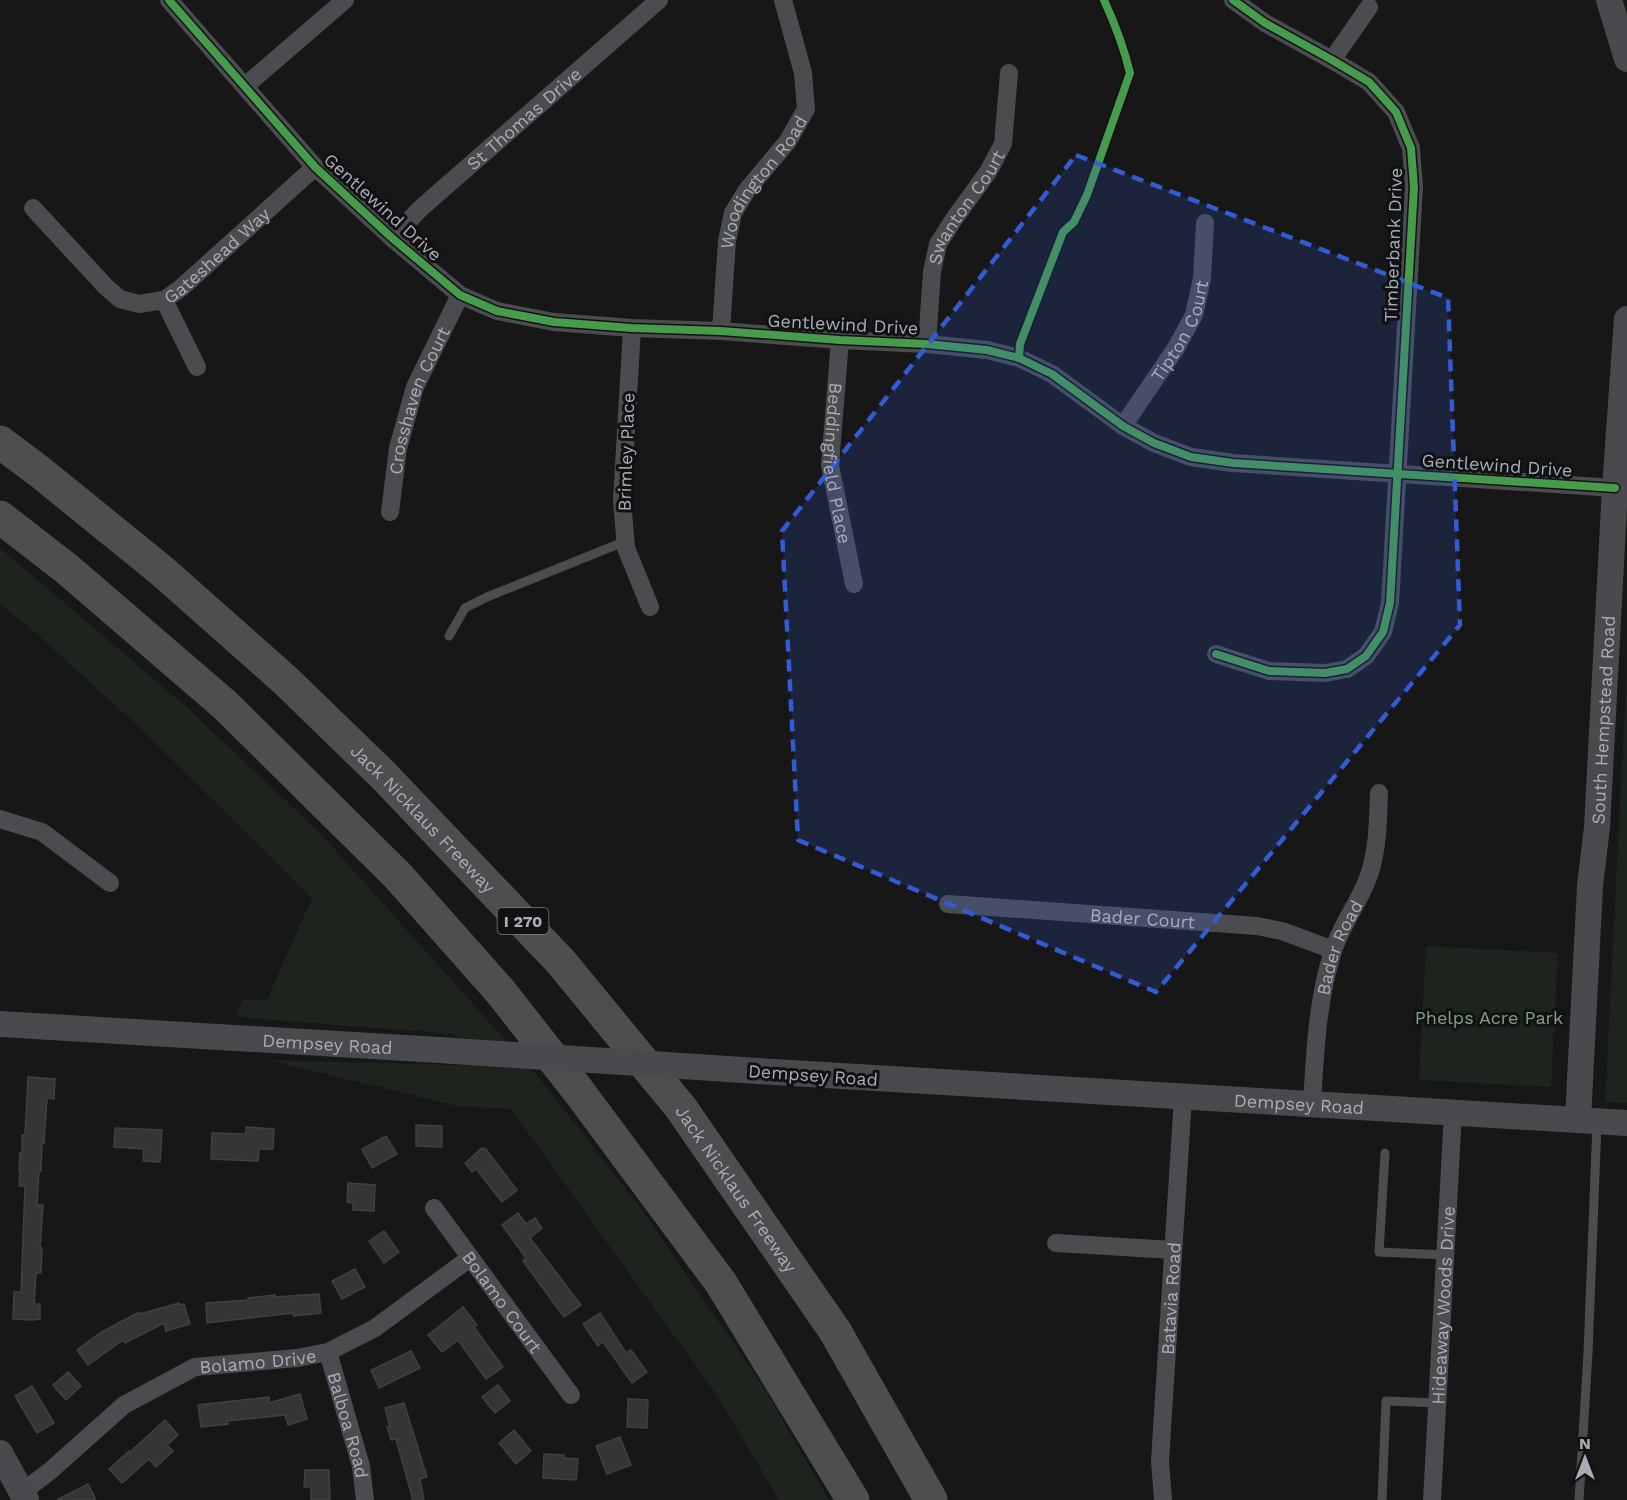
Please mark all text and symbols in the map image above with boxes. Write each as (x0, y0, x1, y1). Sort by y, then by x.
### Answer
street label: St Thomas Drive (462, 63, 585, 174)
street label: Woodington Road (715, 112, 811, 251)
street label: Swanton Court (923, 146, 1009, 267)
street label: Gentlewind Drive (320, 149, 446, 265)
street label: Timberbank Drive (1380, 167, 1406, 323)
street label: Gateshead Way (159, 202, 274, 308)
street label: Tipton Court (1146, 278, 1212, 385)
street label: Gentlewind Drive (767, 310, 919, 338)
street label: Crosshaven Court (384, 323, 454, 476)
street label: Beddingfield Place (820, 382, 856, 545)
street label: Brimley Place (613, 392, 639, 512)
street label: Gentlewind Drive (1421, 449, 1573, 481)
street label: South Hempstead Road (1587, 615, 1619, 825)
street label: Jack Nicklaus Freeway (347, 739, 500, 897)
street label: Bader Road (1312, 896, 1366, 997)
street label: Bader Court (1089, 904, 1196, 932)
road number: I 270 (498, 908, 548, 934)
park label: Phelps Acre Park (1415, 1007, 1563, 1028)
street label: Dempsey Road (262, 1029, 393, 1058)
street label: Dempsey Road (747, 1060, 879, 1090)
street label: Dempsey Road (1233, 1089, 1365, 1118)
street label: Jack Nicklaus Freeway (672, 1101, 802, 1277)
street label: Hideaway Woods Drive (1427, 1205, 1458, 1405)
street label: Batavia Road (1156, 1241, 1184, 1356)
street label: Bolamo Court (458, 1247, 547, 1357)
street label: Bolamo Drive (198, 1344, 318, 1377)
street label: Balboa Road (324, 1369, 373, 1479)
north arrow (1555, 1428, 1615, 1488)
text: N (1579, 1434, 1591, 1453)

